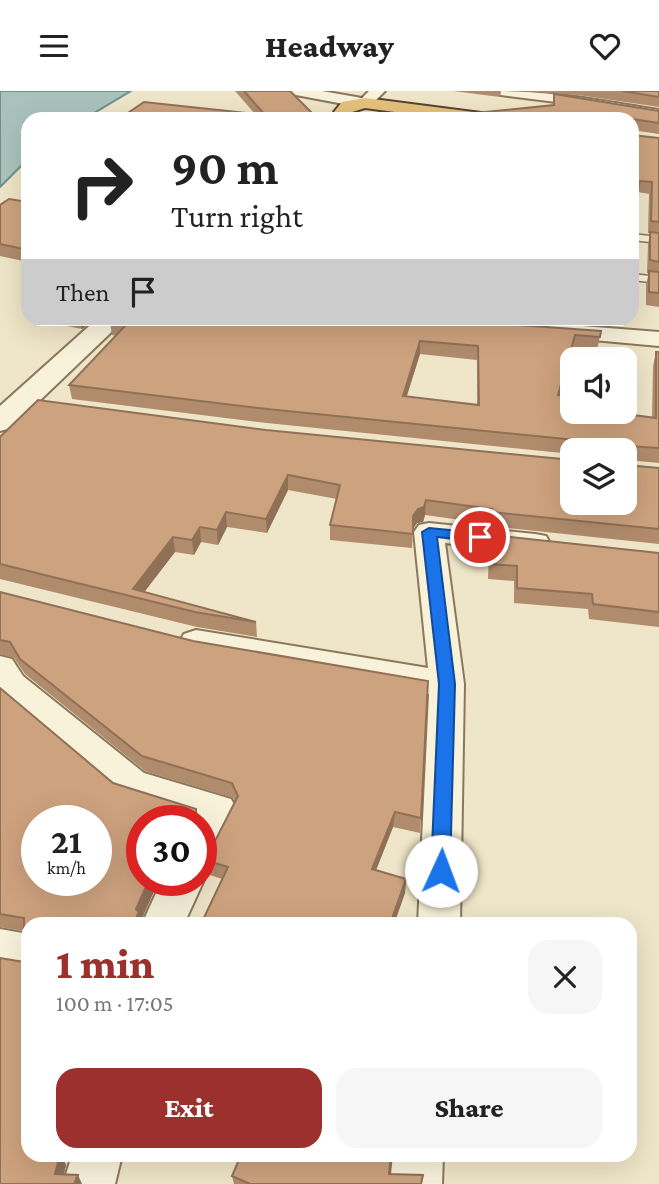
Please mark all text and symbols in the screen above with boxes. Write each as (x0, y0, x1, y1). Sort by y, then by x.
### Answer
icon: menu (35, 27, 73, 65)
icon: heart (586, 27, 624, 65)
text: Headway (265, 28, 394, 64)
icon: right (56, 140, 147, 231)
text: 90 m (171, 140, 278, 195)
text: Turn right (171, 198, 303, 234)
icon: arrive (124, 273, 162, 311)
text: Then (56, 278, 110, 307)
map controls (560, 347, 637, 515)
button: sound (560, 347, 637, 424)
button: layers (560, 438, 637, 515)
pin (450, 507, 510, 567)
icon: arrive (461, 518, 499, 556)
speed limit sign: 30 (126, 805, 217, 896)
text: 21 (51, 822, 82, 861)
position arrow (404, 834, 478, 908)
text: km/h (47, 858, 86, 878)
text: 1 min (56, 940, 154, 987)
button: close (528, 940, 602, 1014)
text: 100 m · 17:05 (56, 990, 174, 1016)
button: Exit (56, 1068, 322, 1148)
button: Share (336, 1068, 602, 1148)

